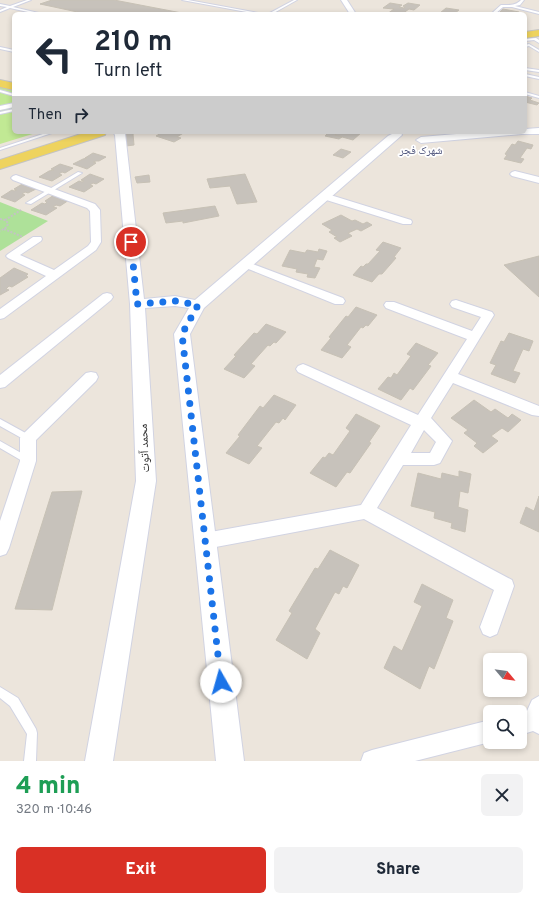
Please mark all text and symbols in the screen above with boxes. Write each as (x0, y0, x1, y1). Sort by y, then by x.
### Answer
text: 210 m (94, 25, 172, 61)
icon: left (28, 28, 80, 80)
text: Turn left (94, 60, 162, 83)
icon: right (70, 104, 92, 126)
text: Then (28, 106, 62, 125)
district label: شهرک فجر (399, 144, 442, 158)
pin (114, 225, 148, 259)
icon: arrive (120, 231, 142, 253)
street label: محمد آتوت (136, 423, 154, 473)
north arrow (483, 653, 527, 697)
map controls (483, 653, 527, 749)
position arrow (200, 661, 242, 703)
button: search (483, 705, 527, 749)
text: 4 min (16, 772, 80, 802)
button: close (481, 774, 523, 816)
text: 320 m · 10:46 (16, 802, 92, 818)
button: Exit (16, 847, 266, 893)
button: Share (274, 847, 523, 893)

